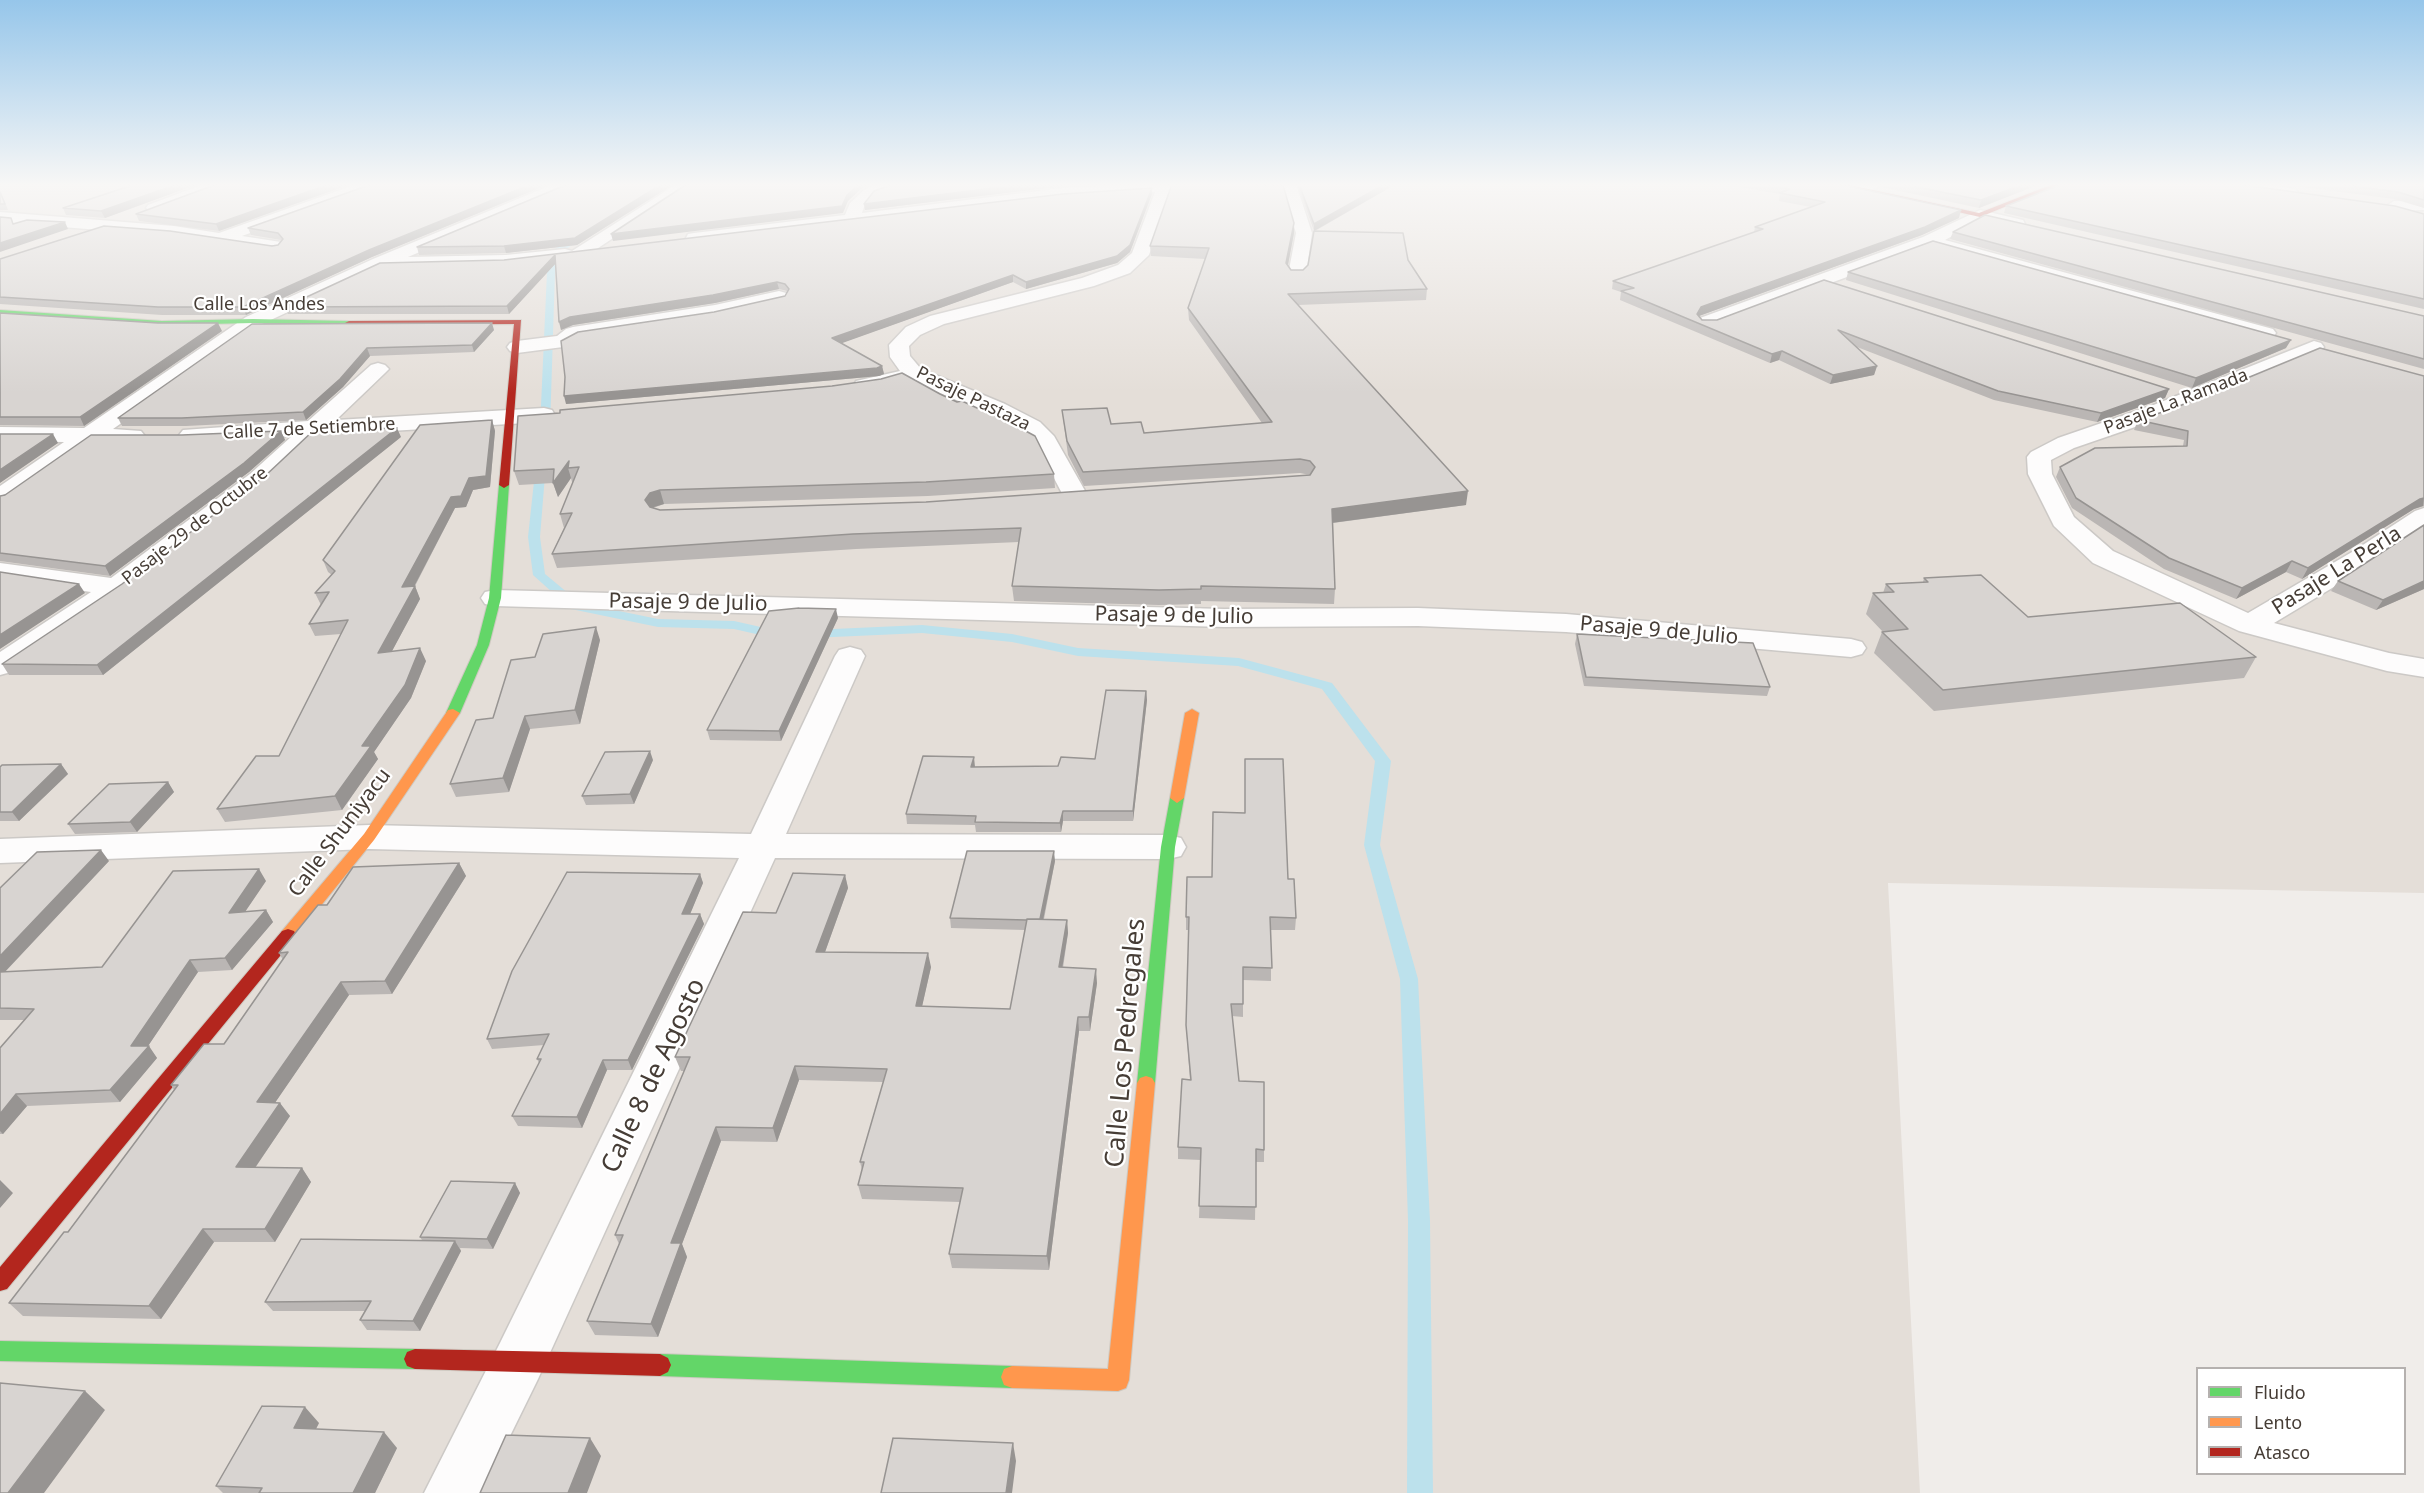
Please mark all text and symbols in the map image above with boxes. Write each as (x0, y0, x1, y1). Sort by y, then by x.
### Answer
street label: Calle Los Andes (193, 294, 325, 316)
street label: Pasaje Pastaza (913, 362, 1033, 436)
street label: Pasaje La Ramada (2101, 365, 2251, 439)
street label: Calle 7 de Setiembre (222, 414, 396, 444)
street label: Pasaje 29 de Octubre (118, 462, 272, 590)
street label: Pasaje La Perla (2268, 521, 2406, 621)
street label: Pasaje 9 de Julio (608, 589, 768, 617)
street label: Pasaje 9 de Julio (1094, 602, 1254, 630)
street label: Pasaje 9 de Julio (1579, 612, 1739, 650)
street label: Calle Shuniyacu (283, 764, 397, 902)
street label: Calle Los Pedregales (1100, 917, 1152, 1169)
street label: Calle 8 de Agosto (595, 974, 713, 1178)
legend (2196, 1367, 2406, 1475)
text: Fluido (2254, 1380, 2306, 1404)
text: Lento (2254, 1410, 2302, 1434)
text: Atasco (2254, 1440, 2310, 1464)

